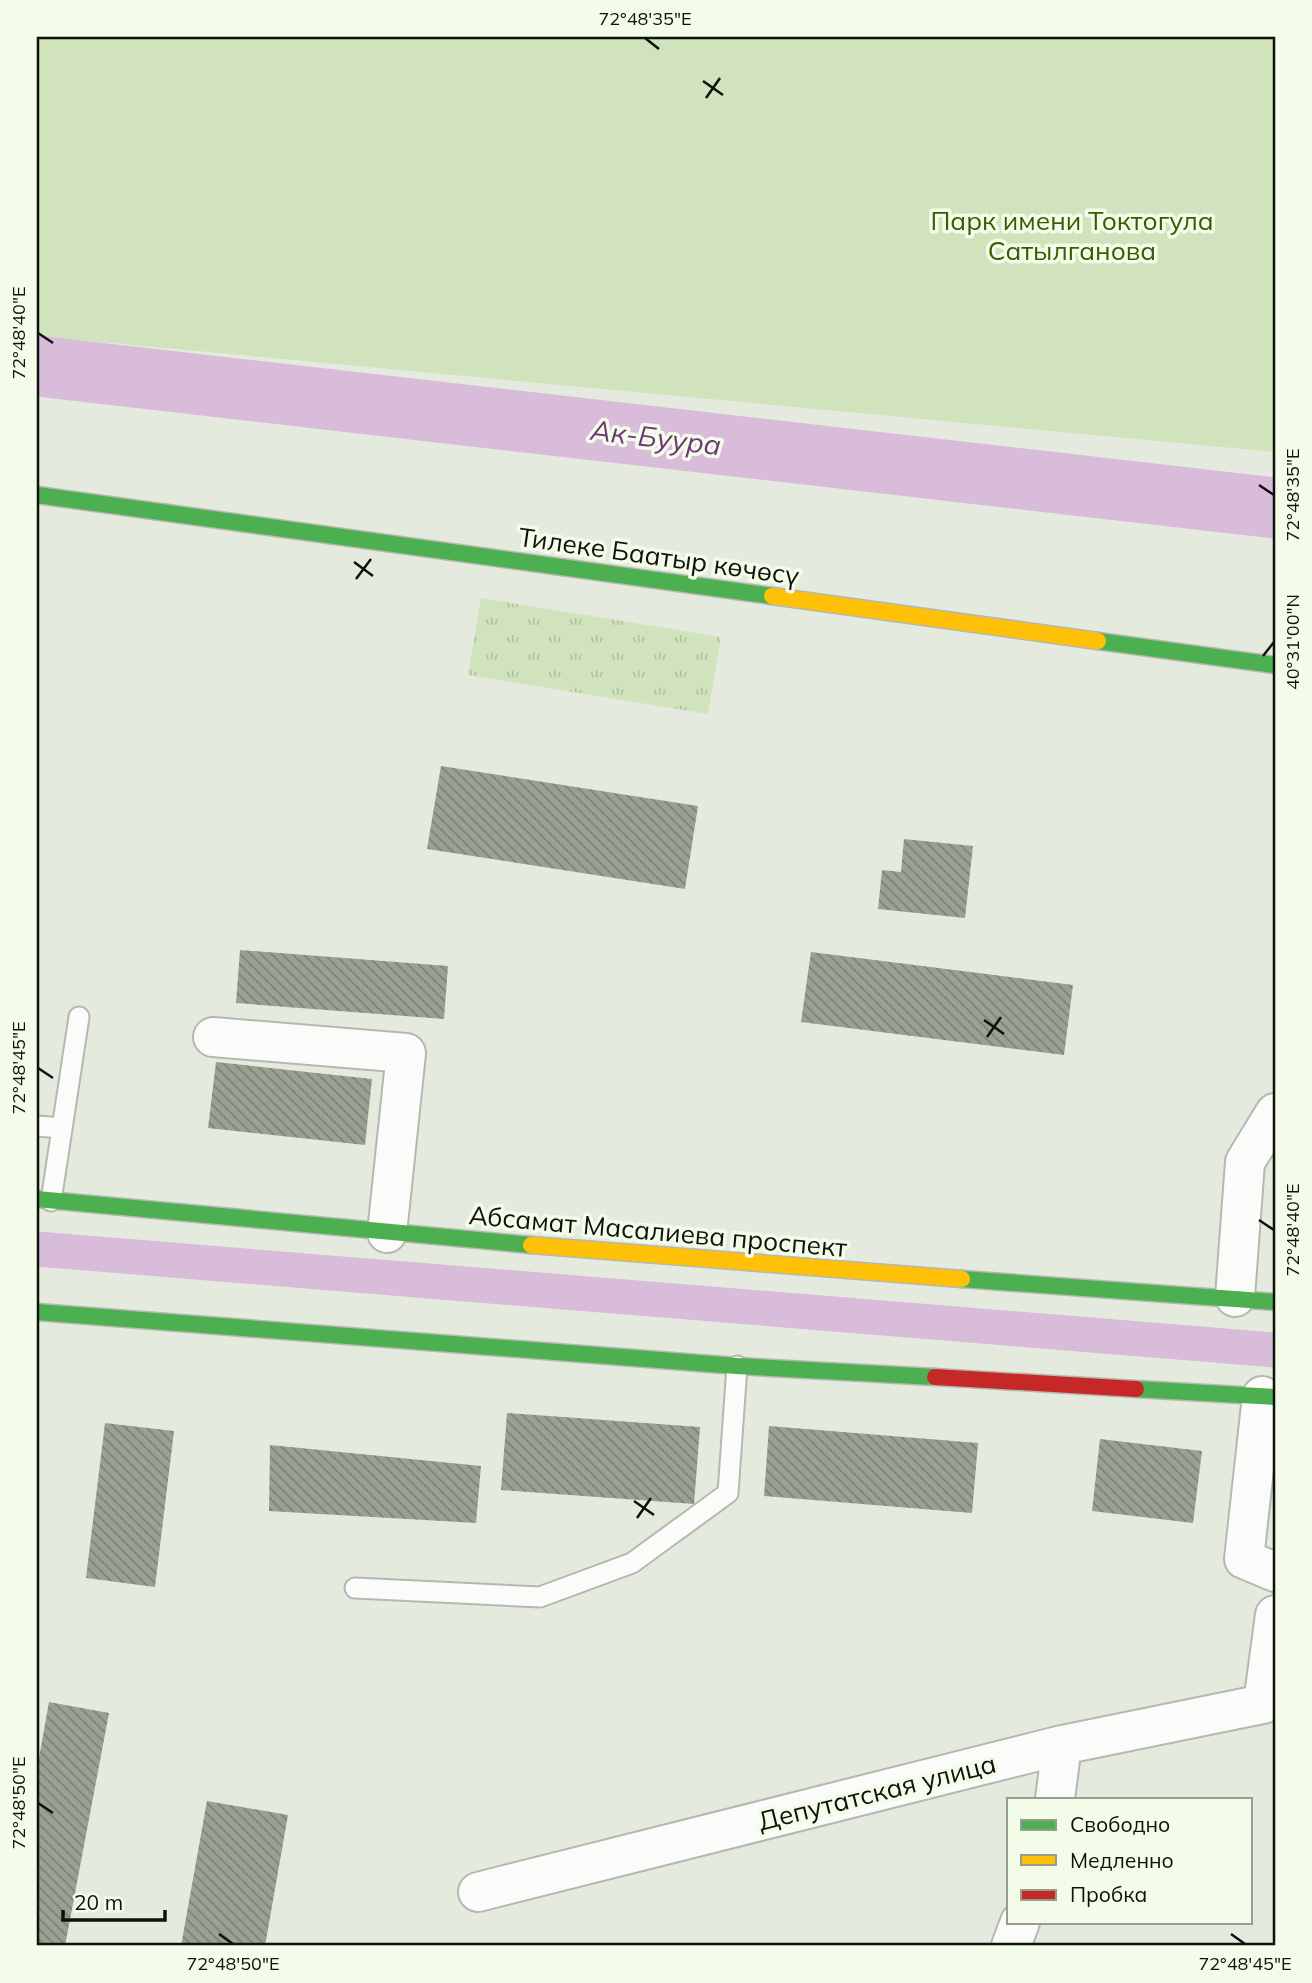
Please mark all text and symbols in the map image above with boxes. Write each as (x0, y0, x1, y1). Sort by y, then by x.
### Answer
text: 72°48'35"E (598, 7, 692, 30)
park label: Парк имени Токтогула Сатылганова (930, 204, 1214, 267)
text: 72°48'40"E (7, 286, 30, 380)
water label: Ак-Буура (588, 412, 723, 462)
text: 72°48'35"E (1281, 448, 1304, 542)
street label: Тилеке Баатыр көчөсү (517, 520, 802, 592)
text: 40°31'00"N (1281, 594, 1304, 690)
text: 72°48'45"E (7, 1021, 30, 1115)
text: 72°48'40"E (1281, 1183, 1304, 1277)
street label: Абсамат Масалиева проспект (468, 1198, 849, 1264)
street label: Депутатская улица (755, 1746, 999, 1838)
text: 72°48'50"E (7, 1756, 30, 1850)
legend (1007, 1798, 1252, 1924)
text: Свободно (1070, 1811, 1170, 1837)
text: Медленно (1070, 1847, 1174, 1873)
scale bar (63, 1878, 164, 1922)
text: Пробка (1070, 1881, 1147, 1907)
text: 20 m (74, 1889, 123, 1915)
text: 72°48'50"E (186, 1952, 280, 1975)
text: 72°48'45"E (1198, 1952, 1292, 1975)

